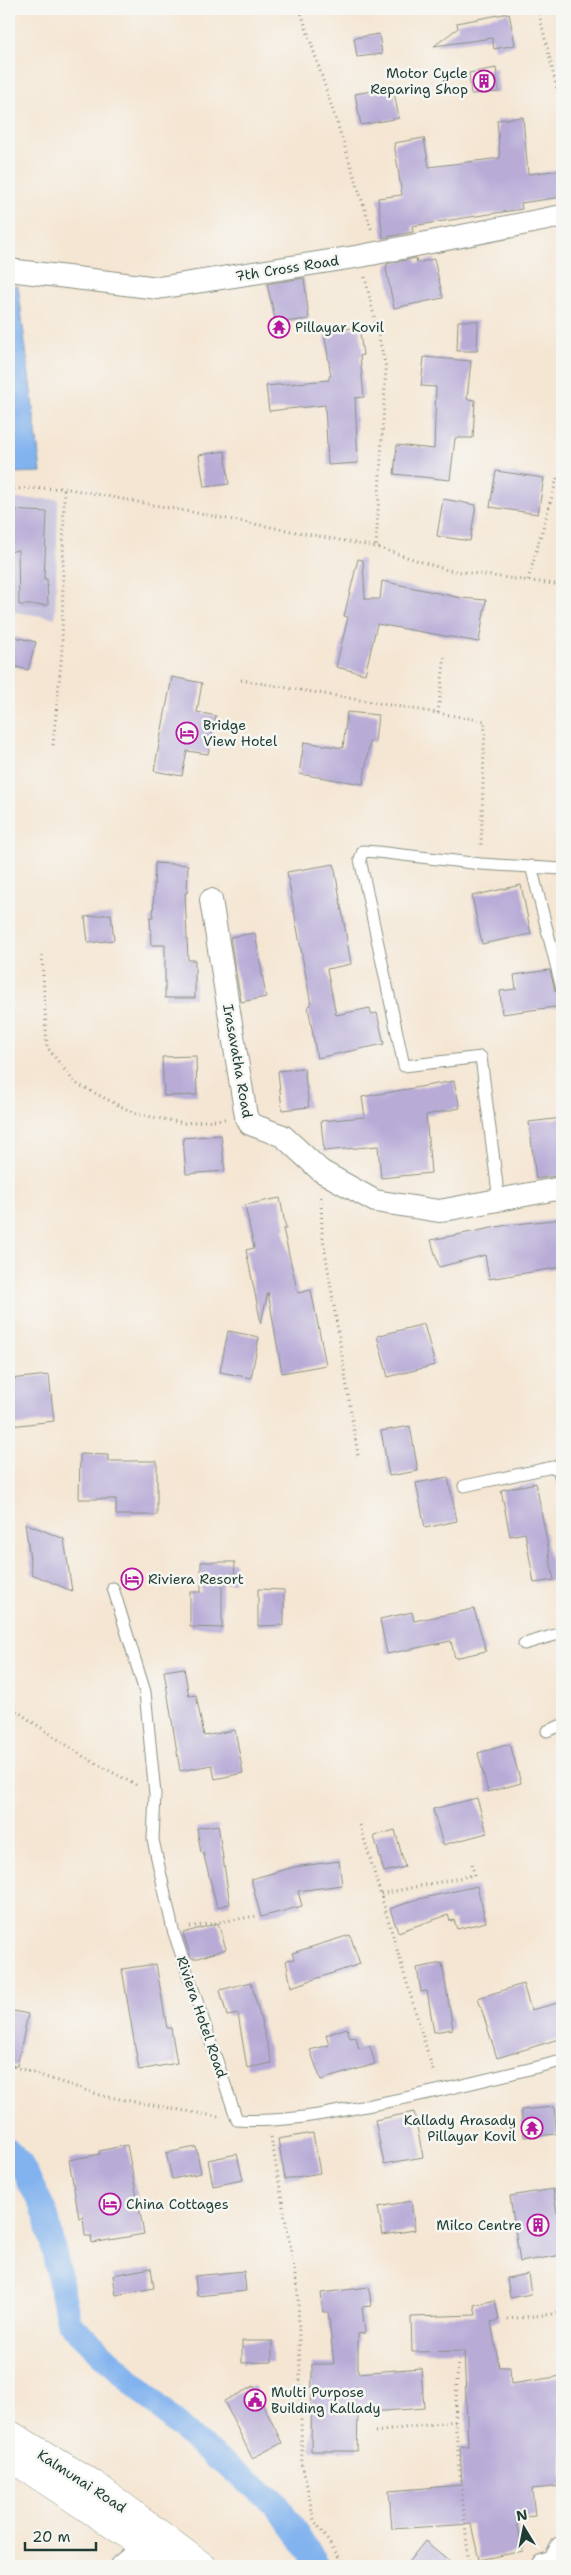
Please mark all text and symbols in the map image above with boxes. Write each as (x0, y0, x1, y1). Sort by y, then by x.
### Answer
place label: Motor Cycle Reparing Shop (370, 64, 468, 98)
building icon: Motor Cycle Reparing Shop (472, 69, 496, 93)
street label: 7th Cross Road (234, 251, 340, 285)
temple icon: Pillayar Kovil (267, 315, 291, 339)
place label: Pillayar Kovil (295, 318, 385, 336)
place label: Bridge View Hotel (203, 716, 278, 750)
hotel icon: Bridge View Hotel (175, 721, 199, 745)
street label: Irasavatha Road (219, 1003, 257, 1119)
hotel icon: Riviera Resort (120, 1567, 144, 1591)
place label: Riviera Resort (148, 1570, 244, 1588)
street label: Riviera Hotel Road (173, 1954, 231, 2080)
place label: Kallady Arasady Pillayar Kovil (404, 2111, 517, 2145)
temple icon: Kallady Arasady Pillayar Kovil (520, 2116, 544, 2140)
hotel icon: China Cottages (98, 2192, 122, 2216)
place label: China Cottages (126, 2195, 229, 2213)
building icon: Milco Centre (526, 2213, 550, 2237)
place label: Milco Centre (436, 2216, 522, 2234)
place label: Multi Purpose Building Kallady (271, 2383, 380, 2417)
public building icon: Multi Purpose Building Kallady (243, 2388, 267, 2412)
street label: Kalmunai Road (34, 2446, 130, 2517)
north arrow (498, 2502, 548, 2552)
text: N (515, 2505, 529, 2525)
scale bar (25, 2520, 96, 2552)
text: 20 m (32, 2527, 71, 2547)

